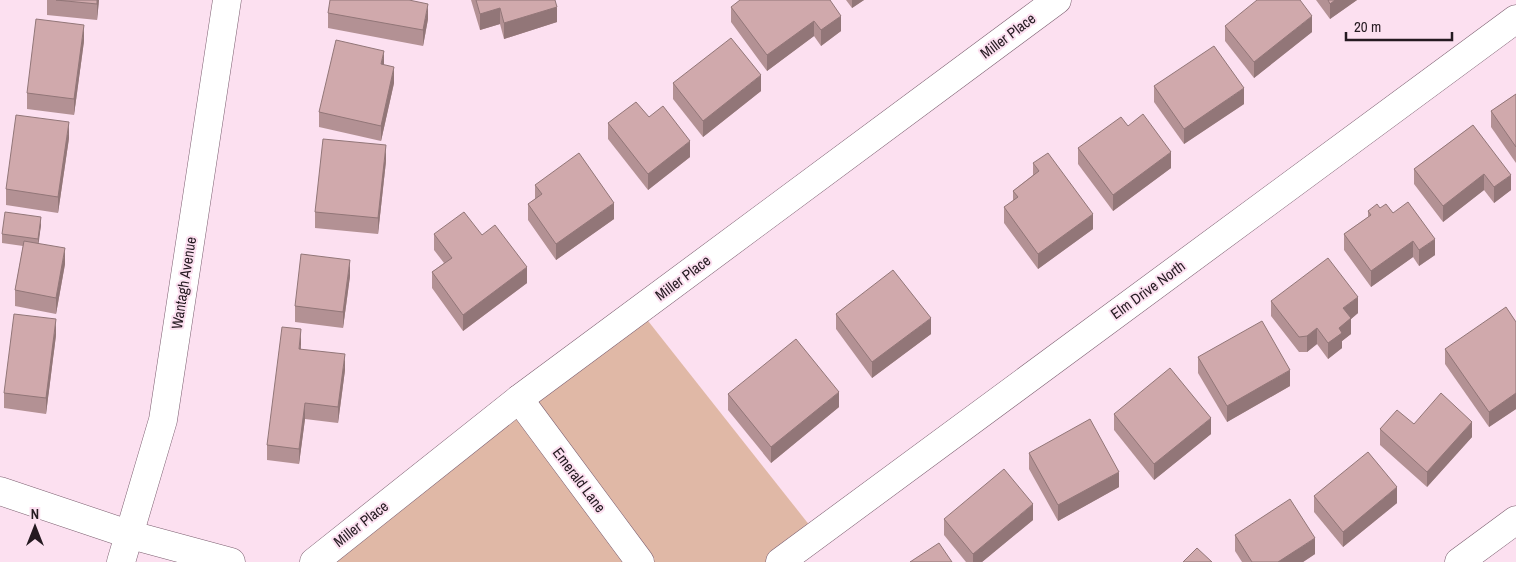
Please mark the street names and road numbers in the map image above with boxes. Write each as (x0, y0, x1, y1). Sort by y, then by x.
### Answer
street label: Miller Place (976, 8, 1040, 63)
street label: Wantagh Avenue (166, 235, 201, 331)
street label: Miller Place (651, 250, 715, 305)
street label: Elm Drive North (1106, 255, 1189, 324)
street label: Emerald Lane (548, 443, 611, 517)
street label: Miller Place (329, 495, 393, 552)

